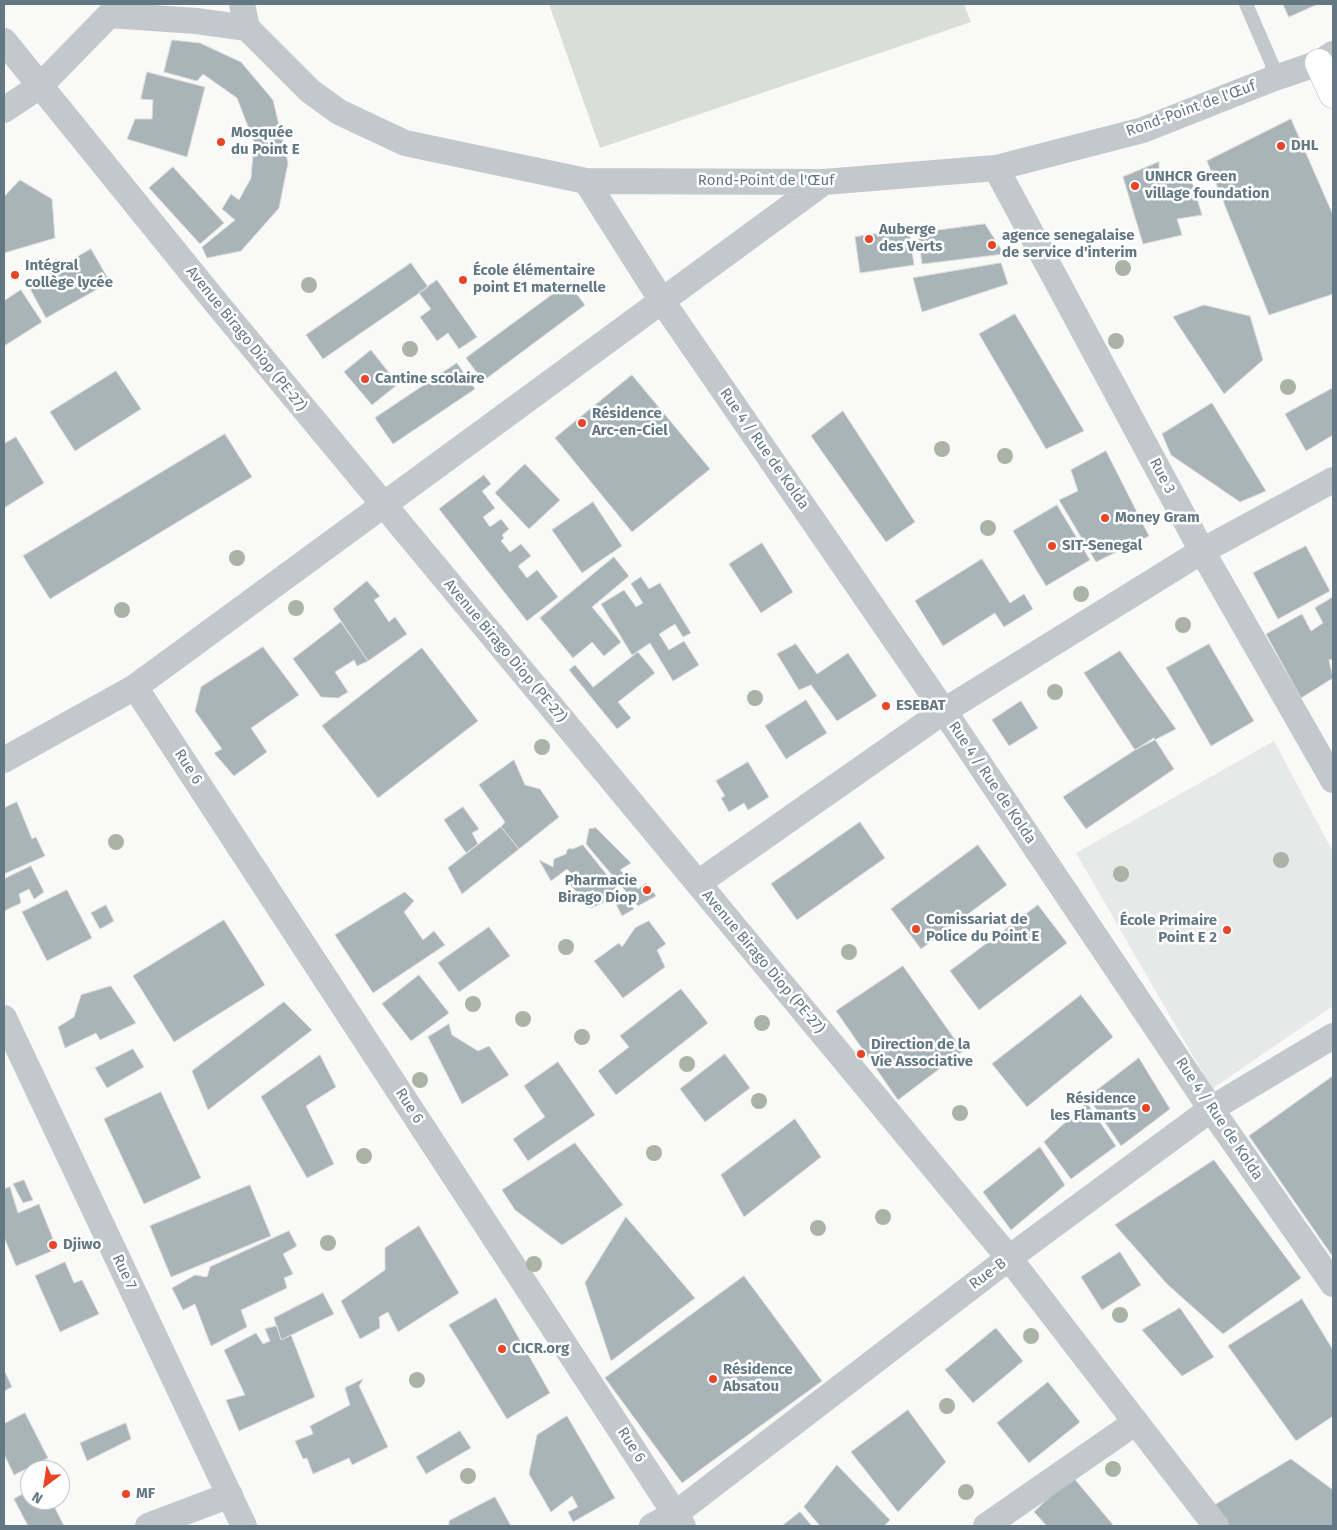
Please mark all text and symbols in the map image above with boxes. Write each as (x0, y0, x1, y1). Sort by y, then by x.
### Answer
street label: Rond-Point de l'Œuf (1124, 77, 1258, 141)
place label: Mosquée du Point E (231, 124, 300, 159)
marker: Mosquée du Point E (215, 136, 227, 148)
place label: DHL (1291, 137, 1318, 155)
marker: DHL (1275, 140, 1287, 152)
place label: UNHCR Green village foundation (1145, 168, 1269, 203)
street label: Rond-Point de l'Œuf (698, 172, 834, 190)
marker: UNHCR Green village foundation (1129, 180, 1141, 192)
place label: Auberge des Verts (879, 221, 943, 256)
place label: agence senegalaise de service d'interim (1002, 227, 1137, 262)
marker: Auberge des Verts (863, 233, 875, 245)
marker: agence senegalaise de service d'interim (986, 239, 998, 251)
place label: Intégral collège lycée (25, 257, 113, 292)
place label: École élémentaire point E1 maternelle (473, 262, 606, 297)
street label: Avenue Birago Diop (PE-27) (182, 263, 310, 415)
marker: Intégral collège lycée (9, 269, 21, 281)
marker: École élémentaire point E1 maternelle (457, 274, 469, 286)
place label: Cantine scolaire (375, 370, 484, 388)
marker: Cantine scolaire (359, 373, 371, 385)
street label: Rue 4 / Rue de Kolda (715, 385, 813, 513)
place label: Résidence Arc-en-Ciel (592, 405, 668, 440)
marker: Résidence Arc-en-Ciel (576, 417, 588, 429)
street label: Rue 3 (1145, 455, 1179, 497)
place label: Money Gram (1115, 509, 1200, 527)
marker: Money Gram (1099, 512, 1111, 524)
place label: SIT-Senegal (1062, 537, 1142, 555)
marker: SIT-Senegal (1046, 540, 1058, 552)
street label: Avenue Birago Diop (PE-27) (440, 576, 570, 726)
place label: ESEBAT (896, 697, 946, 715)
marker: ESEBAT (880, 700, 892, 712)
street label: Rue 4 / Rue de Kolda (944, 718, 1040, 848)
street label: Rue 6 (170, 746, 206, 788)
place label: Pharmacie Birago Diop (558, 872, 637, 907)
marker: Pharmacie Birago Diop (641, 884, 653, 896)
street label: Avenue Birago Diop (PE-27) (698, 887, 828, 1037)
place label: Comissariat de Police du Point E (926, 911, 1039, 946)
place label: École Primaire Point E 2 (1120, 912, 1217, 947)
marker: Comissariat de Police du Point E (910, 923, 922, 935)
marker: École Primaire Point E 2 (1221, 924, 1233, 936)
place label: Direction de la Vie Associative (871, 1036, 973, 1071)
marker: Direction de la Vie Associative (855, 1048, 867, 1060)
street label: Rue 4 / Rue de Kolda (1171, 1054, 1267, 1184)
street label: Rue 6 (391, 1085, 427, 1127)
place label: Résidence les Flamants (1050, 1090, 1136, 1125)
marker: Résidence les Flamants (1140, 1102, 1152, 1114)
place label: Djiwo (63, 1236, 101, 1254)
marker: Djiwo (47, 1239, 59, 1251)
street label: Rue 7 (108, 1252, 140, 1292)
street label: Rue-B (966, 1254, 1010, 1294)
place label: CICR.org (512, 1340, 569, 1358)
marker: CICR.org (496, 1343, 508, 1355)
place label: Résidence Absatou (723, 1361, 793, 1396)
marker: Résidence Absatou (707, 1373, 719, 1385)
street label: Rue 6 (613, 1424, 649, 1466)
north arrow (20, 1460, 70, 1510)
place label: MF (136, 1485, 155, 1503)
text: N (29, 1488, 46, 1507)
marker: MF (120, 1488, 132, 1500)

